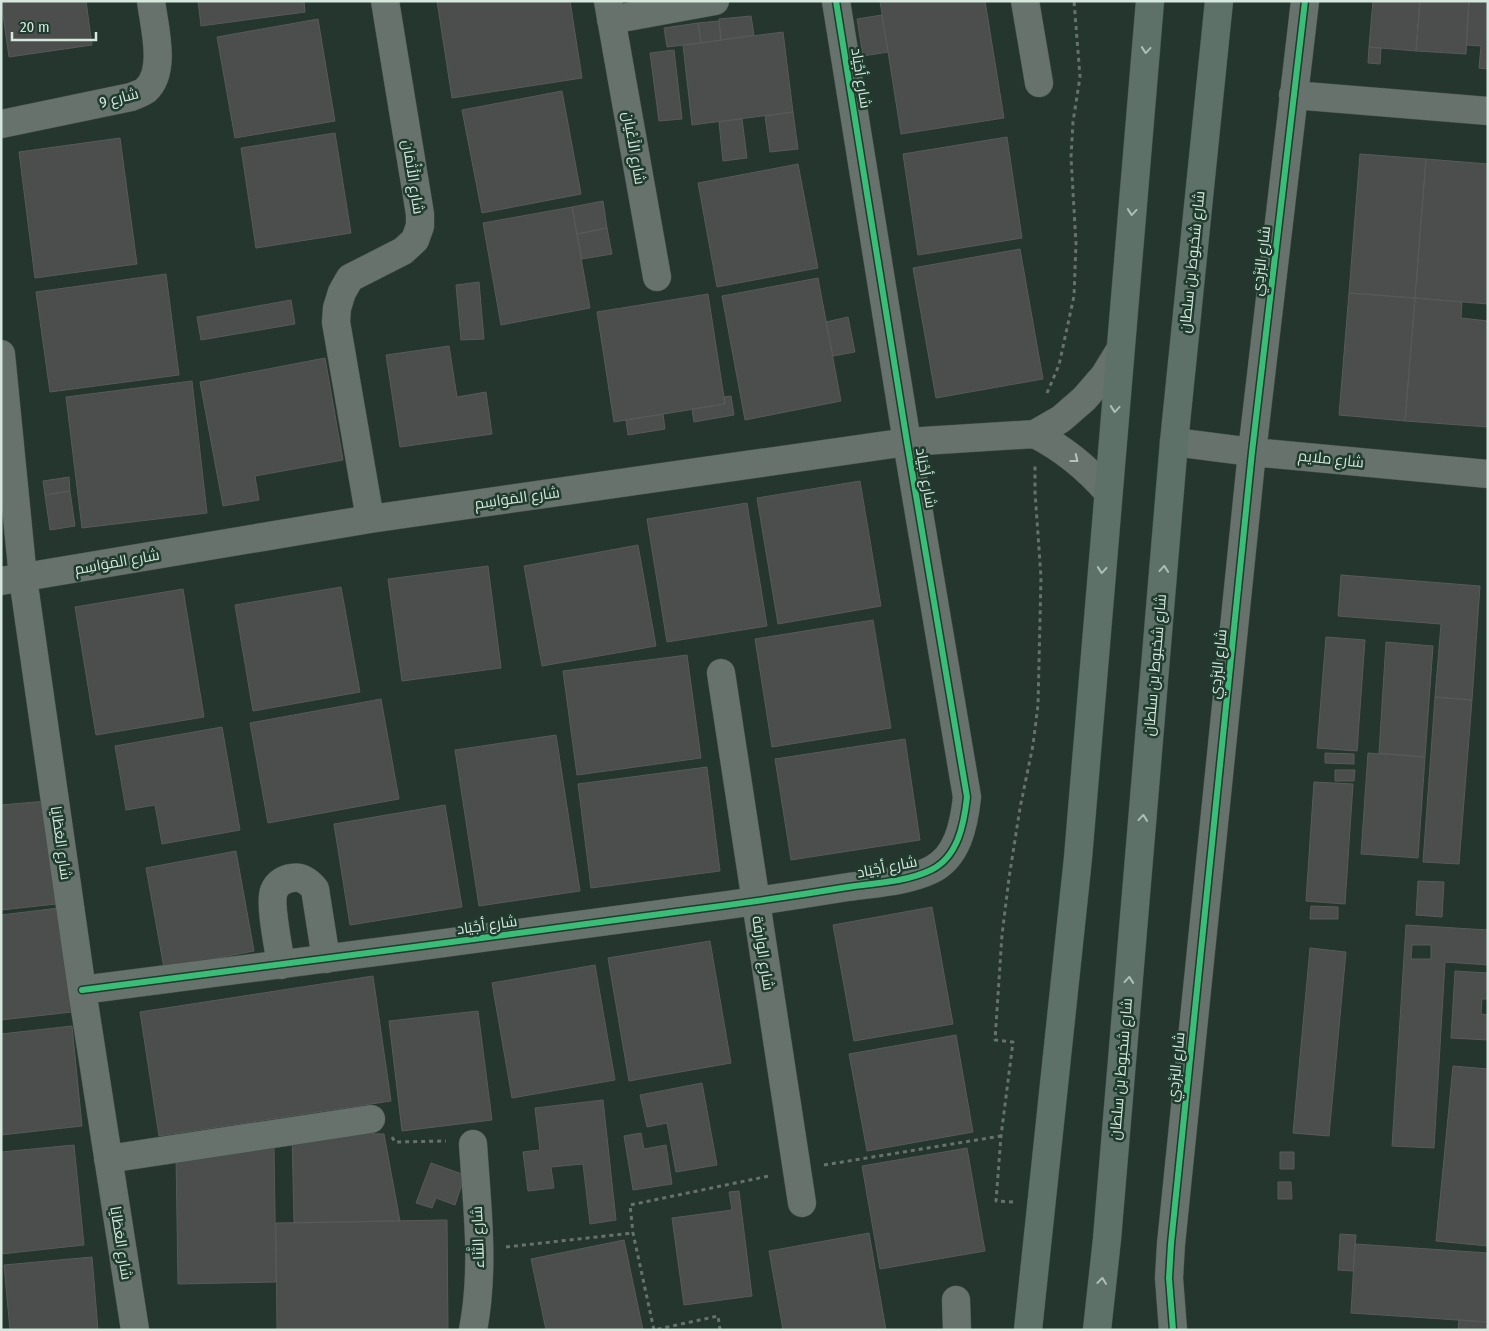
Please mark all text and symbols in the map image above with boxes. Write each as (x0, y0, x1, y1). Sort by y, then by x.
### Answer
scale bar (12, 10, 96, 42)
text: 20 m (20, 18, 50, 36)
street label: شارع أجْيَاد (845, 46, 876, 110)
one-way arrow (1140, 46, 1151, 54)
street label: شارع 9 (97, 84, 141, 114)
street label: شارع الأَعْيان (617, 110, 649, 186)
street label: شارع الأَثْمَان (396, 138, 430, 216)
street label: شارع شخبوط بن سلطان (1176, 190, 1210, 334)
one-way arrow (1127, 208, 1138, 216)
street label: شارع البَرْدِي (1248, 225, 1277, 297)
one-way arrow (1110, 405, 1121, 413)
street label: شارع أجْيَاد (910, 446, 941, 510)
street label: شارع ملايم (1297, 447, 1365, 473)
one-way arrow (1069, 454, 1078, 463)
street label: شارع المَوَاسِم (473, 483, 561, 515)
street label: شارع المَوَاسِم (73, 546, 161, 580)
one-way arrow (1158, 565, 1169, 573)
one-way arrow (1096, 567, 1107, 575)
street label: شارع شخبوط بن سلطان (1140, 593, 1172, 737)
street label: شارع البَرْدِي (1205, 628, 1234, 700)
street label: شارع العَطَايَا (45, 805, 75, 881)
one-way arrow (1137, 814, 1148, 822)
street label: شارع أجْيَاد (855, 851, 919, 884)
street label: شارع أجْيَاد (455, 911, 519, 940)
street label: شارع الوارفة (746, 914, 778, 992)
one-way arrow (1123, 976, 1134, 984)
street label: شارع شخبوط بن سلطان (1106, 997, 1138, 1141)
street label: شارع البَرْدِي (1163, 1031, 1192, 1103)
street label: شارع العَطَايَا (104, 1205, 136, 1281)
street label: شارع الثَّنَاء (465, 1206, 490, 1268)
one-way arrow (1096, 1277, 1107, 1285)

